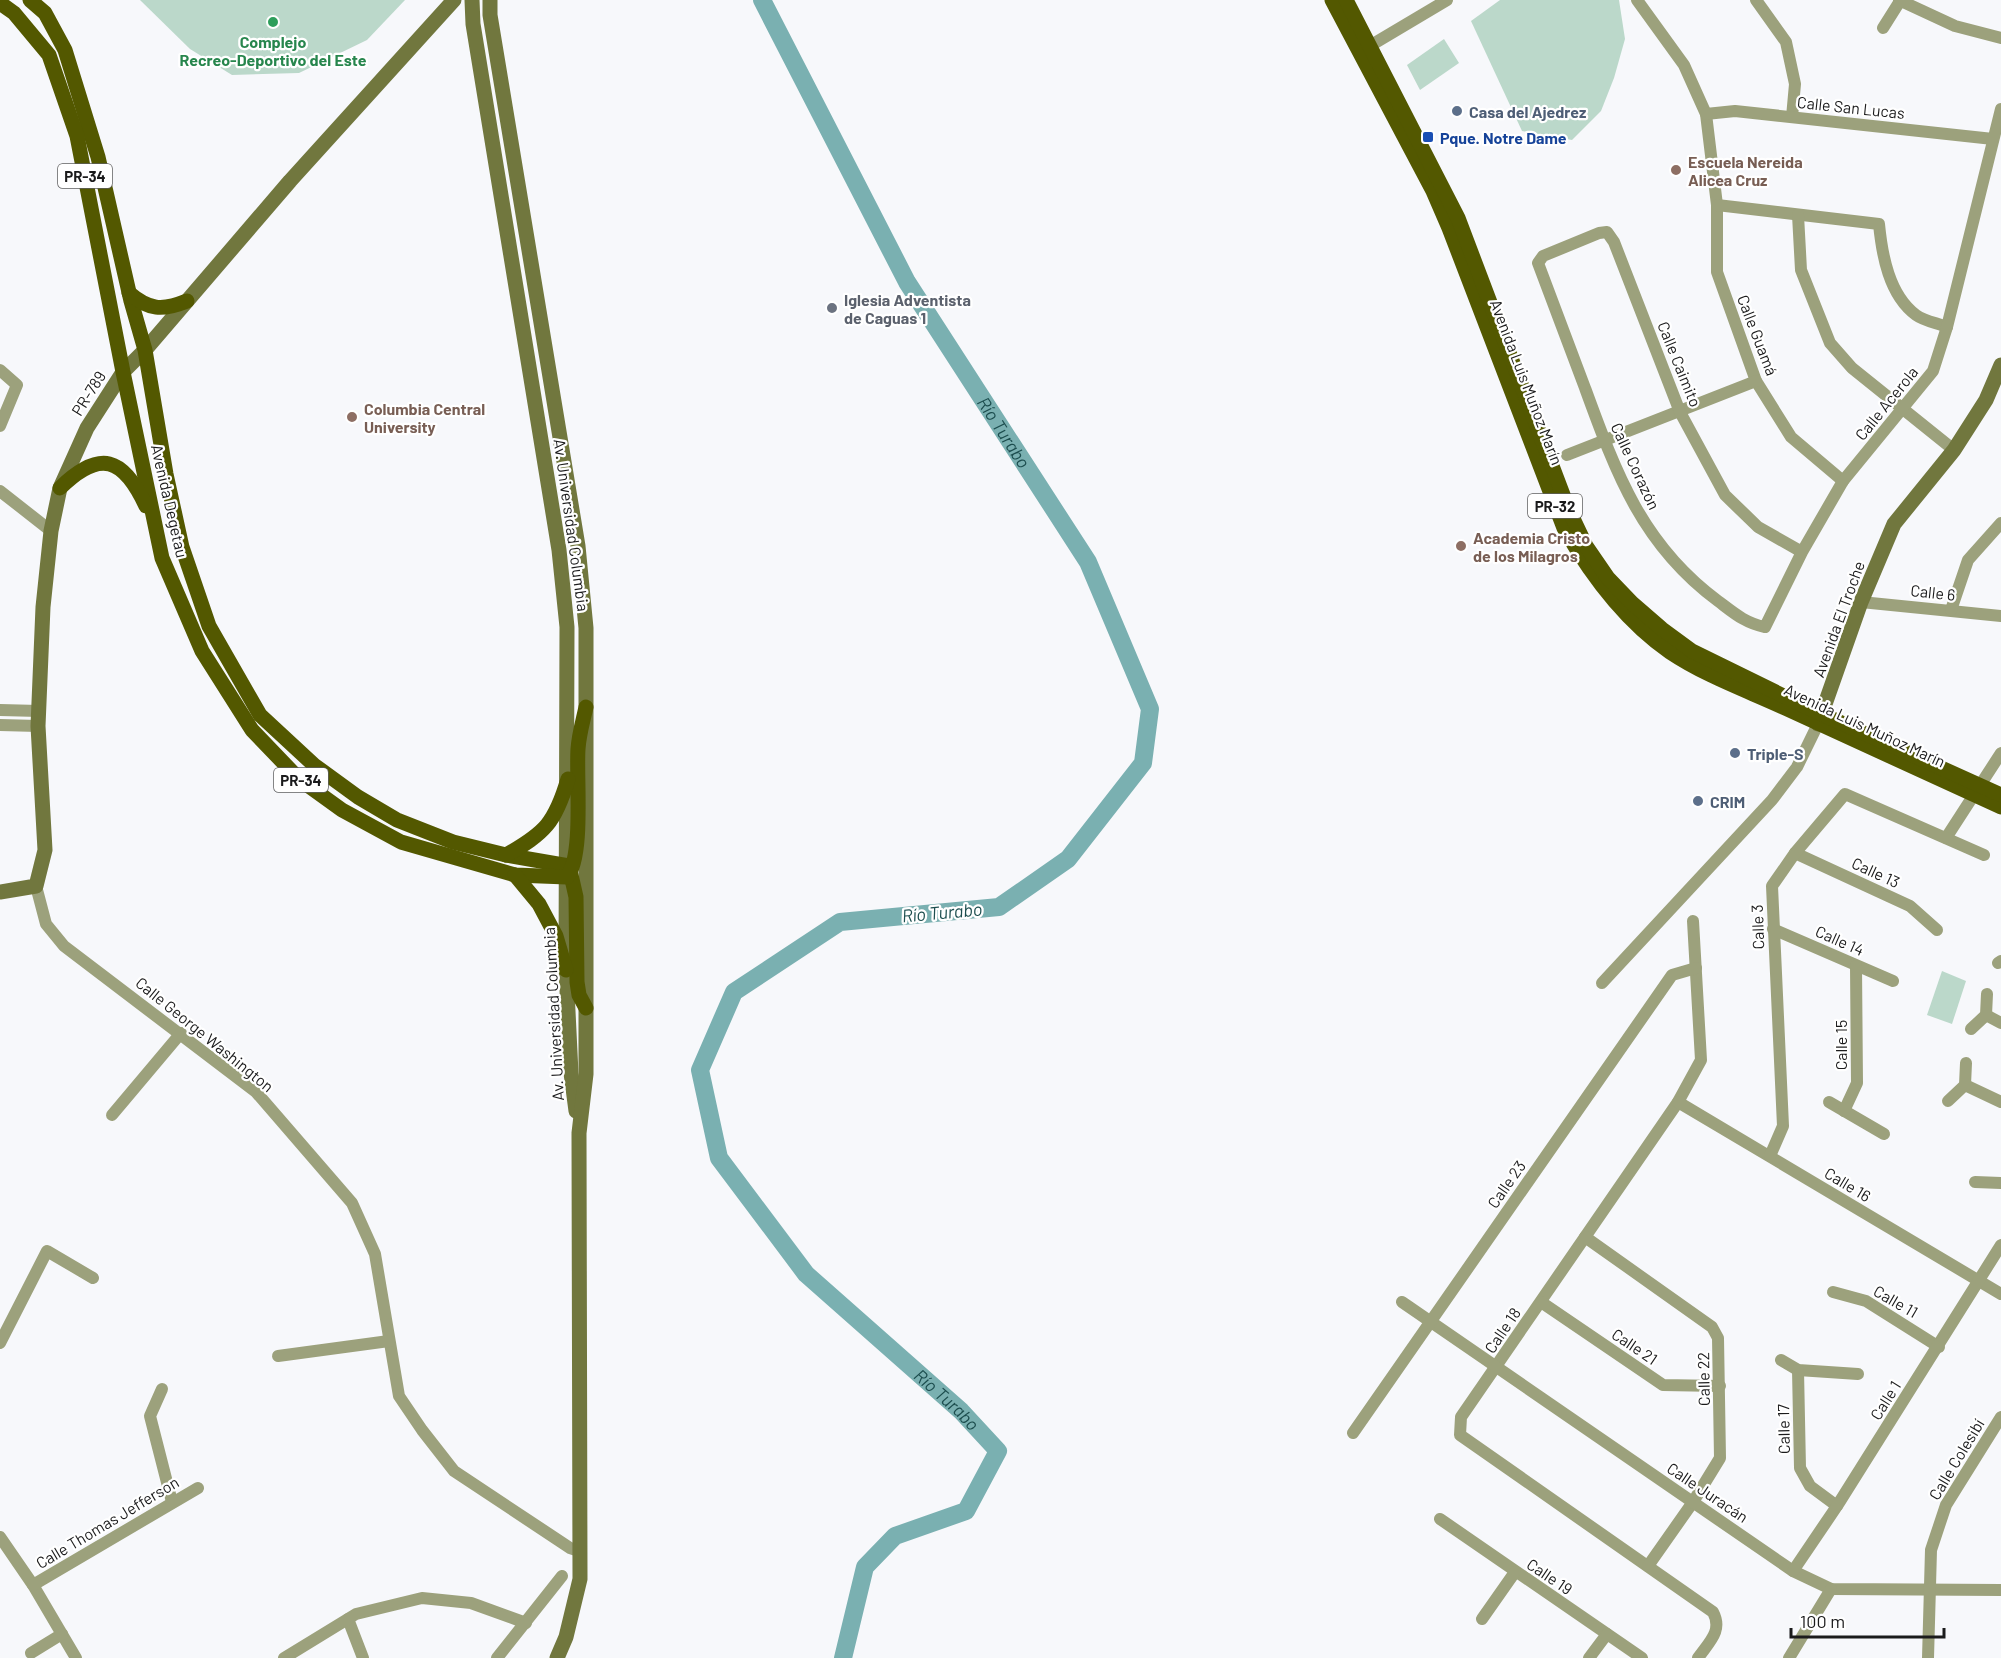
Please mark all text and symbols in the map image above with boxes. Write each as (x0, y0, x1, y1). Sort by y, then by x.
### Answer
marker: Complejo Recreo-Deportivo del Este (266, 15, 280, 29)
place label: Complejo Recreo-Deportivo del Este (180, 32, 367, 69)
street label: Calle San Lucas (1796, 92, 1906, 122)
place label: Casa del Ajedrez (1469, 102, 1586, 121)
marker: Casa del Ajedrez (1450, 104, 1464, 118)
place label: Pque. Notre Dame (1440, 128, 1567, 147)
marker: Pque. Notre Dame (1421, 130, 1435, 144)
place label: Escuela Nereida Alicea Cruz (1688, 152, 1803, 189)
marker: Escuela Nereida Alicea Cruz (1669, 163, 1683, 177)
road number: PR-34 (58, 164, 112, 188)
place label: Iglesia Adventista de Caguas 1 (844, 290, 971, 327)
street label: Calle Guamá (1734, 292, 1782, 378)
street label: Avenida Luis Muñoz Marín (1487, 297, 1567, 467)
marker: Iglesia Adventista de Caguas 1 (825, 301, 839, 315)
street label: Calle Caimito (1654, 319, 1706, 409)
street label: Calle Acerola (1850, 362, 1922, 444)
street label: PR-789 (67, 367, 109, 419)
water label: Río Turabo (973, 392, 1035, 472)
place label: Columbia Central University (364, 399, 485, 436)
marker: Columbia Central University (345, 410, 359, 424)
street label: Calle Corazón (1608, 420, 1664, 512)
street label: Av. Universidad Columbia (550, 438, 594, 612)
street label: Avenida Degetau (148, 442, 192, 560)
road number: PR-32 (1528, 494, 1582, 518)
place label: Academia Cristo de los Milagros (1473, 528, 1590, 565)
marker: Academia Cristo de los Milagros (1454, 539, 1468, 553)
street label: Avenida El Troche (1808, 558, 1868, 680)
street label: Calle 6 (1910, 580, 1956, 604)
street label: Avenida Luis Muñoz Marín (1781, 679, 1949, 771)
place label: Triple-S (1747, 744, 1803, 763)
marker: Triple-S (1728, 746, 1742, 760)
road number: PR-34 (274, 768, 328, 792)
place label: CRIM (1710, 792, 1745, 811)
marker: CRIM (1691, 794, 1705, 808)
street label: Calle 13 (1849, 853, 1903, 891)
water label: Río Turabo (901, 898, 983, 926)
street label: Calle 3 (1747, 904, 1767, 950)
street label: Calle 14 (1813, 921, 1867, 959)
street label: Av. Universidad Columbia (539, 927, 567, 1101)
street label: Calle George Washington (132, 973, 278, 1095)
street label: Calle 15 (1831, 1020, 1850, 1070)
street label: Calle 23 (1483, 1157, 1529, 1211)
street label: Calle 16 (1821, 1163, 1875, 1205)
street label: Calle 11 (1870, 1281, 1922, 1321)
street label: Calle 18 (1480, 1304, 1524, 1356)
street label: Calle 21 (1609, 1324, 1661, 1368)
street label: Calle 22 (1693, 1352, 1713, 1406)
water label: Río Turabo (910, 1364, 984, 1435)
street label: Calle 1 (1866, 1377, 1904, 1423)
street label: Calle 17 (1773, 1403, 1793, 1454)
street label: Calle Colesibí (1924, 1414, 1988, 1503)
street label: Calle Juracán (1664, 1458, 1752, 1526)
street label: Calle Thomas Jefferson (32, 1472, 182, 1572)
street label: Calle 19 (1524, 1554, 1576, 1598)
scale bar (1791, 1601, 1944, 1639)
text: 100 m (1800, 1610, 1845, 1632)

